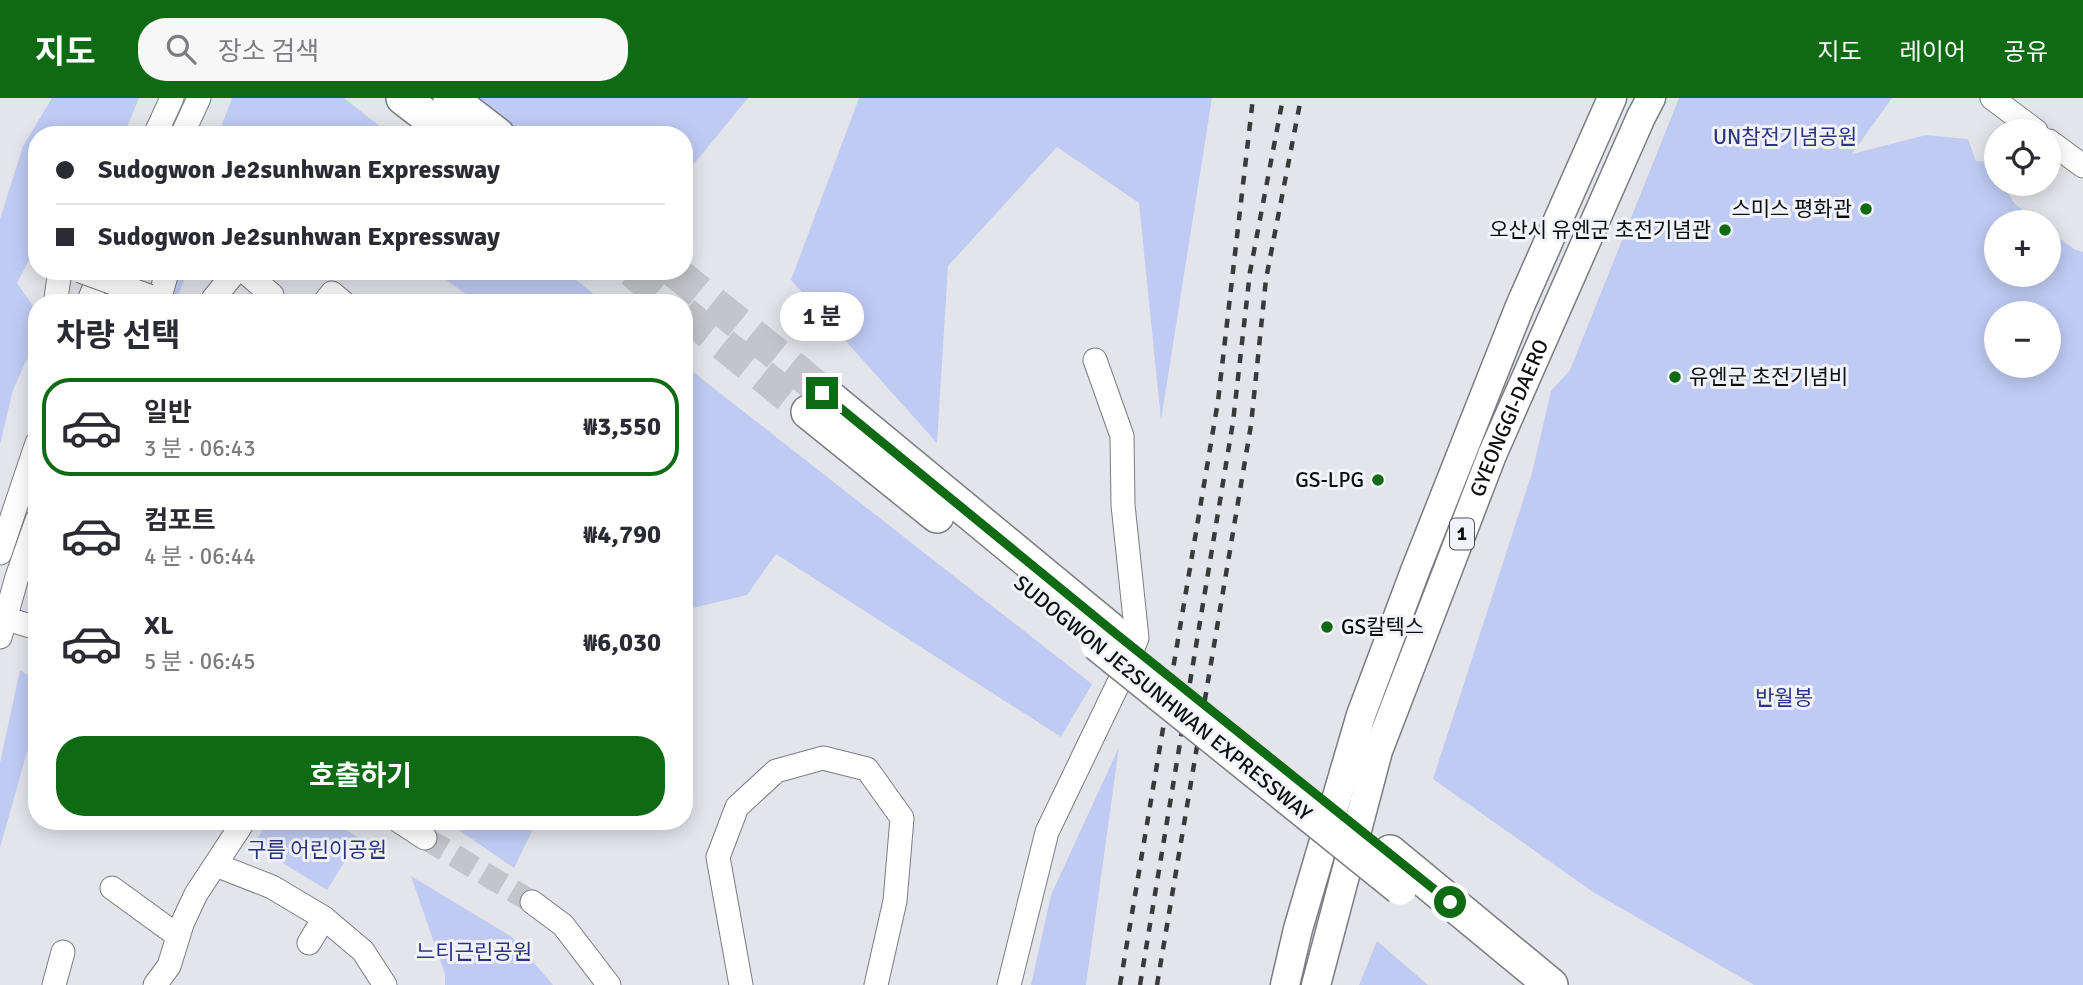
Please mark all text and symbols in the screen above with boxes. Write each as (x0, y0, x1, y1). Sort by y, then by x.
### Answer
search box (138, 18, 628, 81)
icon: search (162, 30, 200, 68)
text: 지도 (35, 32, 96, 73)
text: 장소 검색 (218, 36, 319, 68)
text: 지도 (1817, 37, 1862, 67)
text: 레이어 (1900, 37, 1966, 67)
text: 공유 (2004, 37, 2048, 67)
map controls (1984, 119, 2061, 378)
button: locate (1984, 119, 2061, 196)
park label: UN참전기념공원 (1713, 124, 1857, 150)
text: Sudogwon Je2sunhwan Expressway (98, 154, 500, 186)
place label: 스미스 평화관 (1731, 196, 1852, 222)
marker: 스미스 평화관 (1858, 201, 1874, 217)
button: + (1984, 210, 2061, 287)
place label: 오산시 유엔군 초전기념관 (1489, 217, 1711, 243)
text: Sudogwon Je2sunhwan Expressway (98, 221, 500, 253)
marker: 오산시 유엔군 초전기념관 (1717, 222, 1733, 238)
callout: 1 분 (780, 292, 864, 341)
button: − (1984, 301, 2061, 378)
text: 1 분 (803, 302, 841, 331)
text: 차량 선택 (56, 316, 181, 355)
street label: GYEONGGI-DAERO (1464, 335, 1554, 500)
place label: 유엔군 초전기념비 (1689, 364, 1848, 390)
marker: 유엔군 초전기념비 (1667, 369, 1683, 385)
route end (806, 377, 838, 409)
icon: car (60, 396, 123, 459)
text: 일반 (144, 397, 192, 429)
text: ₩3,550 (583, 411, 661, 443)
text: 3 분 · 06:43 (144, 434, 256, 463)
place label: GS-LPG (1295, 467, 1364, 493)
marker: GS-LPG (1370, 472, 1386, 488)
icon: car (60, 504, 123, 567)
text: 컴포트 (144, 505, 216, 537)
road number: 1 (1450, 518, 1474, 550)
text: ₩4,790 (583, 519, 661, 551)
text: 4 분 · 06:44 (144, 542, 256, 571)
street label: SUDOGWON JE2SUNHWAN EXPRESSWAY (1009, 570, 1318, 827)
text: XL (144, 610, 174, 642)
icon: car (60, 612, 123, 675)
place label: GS칼텍스 (1341, 614, 1424, 640)
marker: GS칼텍스 (1319, 619, 1335, 635)
text: ₩6,030 (583, 627, 661, 659)
text: 5 분 · 06:45 (144, 647, 256, 676)
park label: 반월봉 (1755, 685, 1813, 711)
button: 호출하기 (56, 736, 665, 816)
park label: 구름 어린이공원 (247, 837, 387, 863)
route start (1434, 886, 1466, 918)
park label: 느티근린공원 (416, 939, 532, 965)

